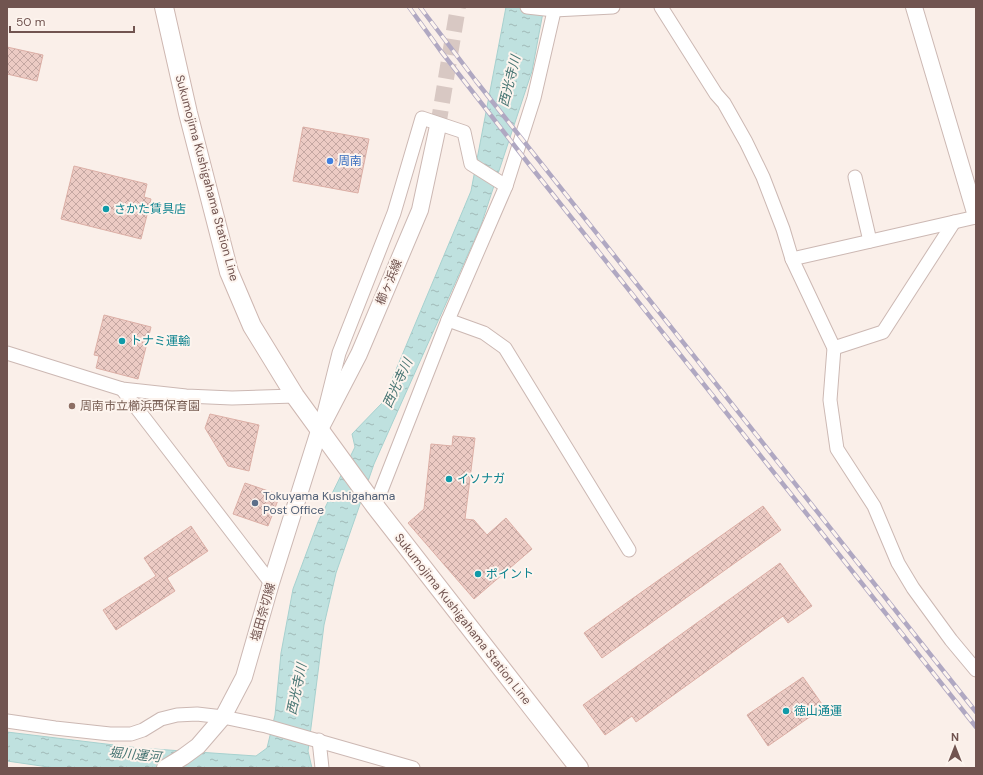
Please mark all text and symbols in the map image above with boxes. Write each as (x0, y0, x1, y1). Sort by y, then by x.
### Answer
scale bar (10, 8, 134, 34)
text: 50 m (16, 14, 45, 30)
water label: 西光寺川 (495, 52, 525, 108)
street label: Sukumojima Kushigahama Station Line (172, 73, 242, 283)
place label: 周南 (338, 153, 362, 169)
marker: 周南 (325, 156, 335, 166)
place label: さかた賃具店 (114, 201, 186, 217)
marker: さかた賃具店 (101, 204, 111, 214)
street label: 櫛ヶ浜線 (372, 257, 406, 307)
place label: トナミ運輸 (130, 333, 190, 349)
marker: トナミ運輸 (117, 336, 127, 346)
water label: 西光寺川 (379, 354, 417, 410)
place label: 周南市立櫛浜西保育園 (80, 398, 200, 414)
marker: 周南市立櫛浜西保育園 (67, 401, 77, 411)
place label: イソナガ (457, 471, 505, 487)
marker: イソナガ (444, 474, 454, 484)
place label: Tokuyama Kushigahama Post Office (263, 488, 395, 518)
marker: Tokuyama Kushigahama Post Office (250, 498, 260, 508)
street label: Sukumojima Kushigahama Station Line (391, 530, 535, 708)
place label: ポイント (486, 566, 534, 582)
marker: ポイント (473, 569, 483, 579)
street label: 塩田奈切線 (247, 581, 279, 643)
water label: 西光寺川 (283, 660, 311, 716)
place label: 徳山通運 (794, 703, 842, 719)
marker: 徳山通運 (781, 706, 791, 716)
north arrow (935, 727, 975, 767)
text: N (951, 730, 959, 744)
water label: 堀川運河 (108, 743, 165, 766)

